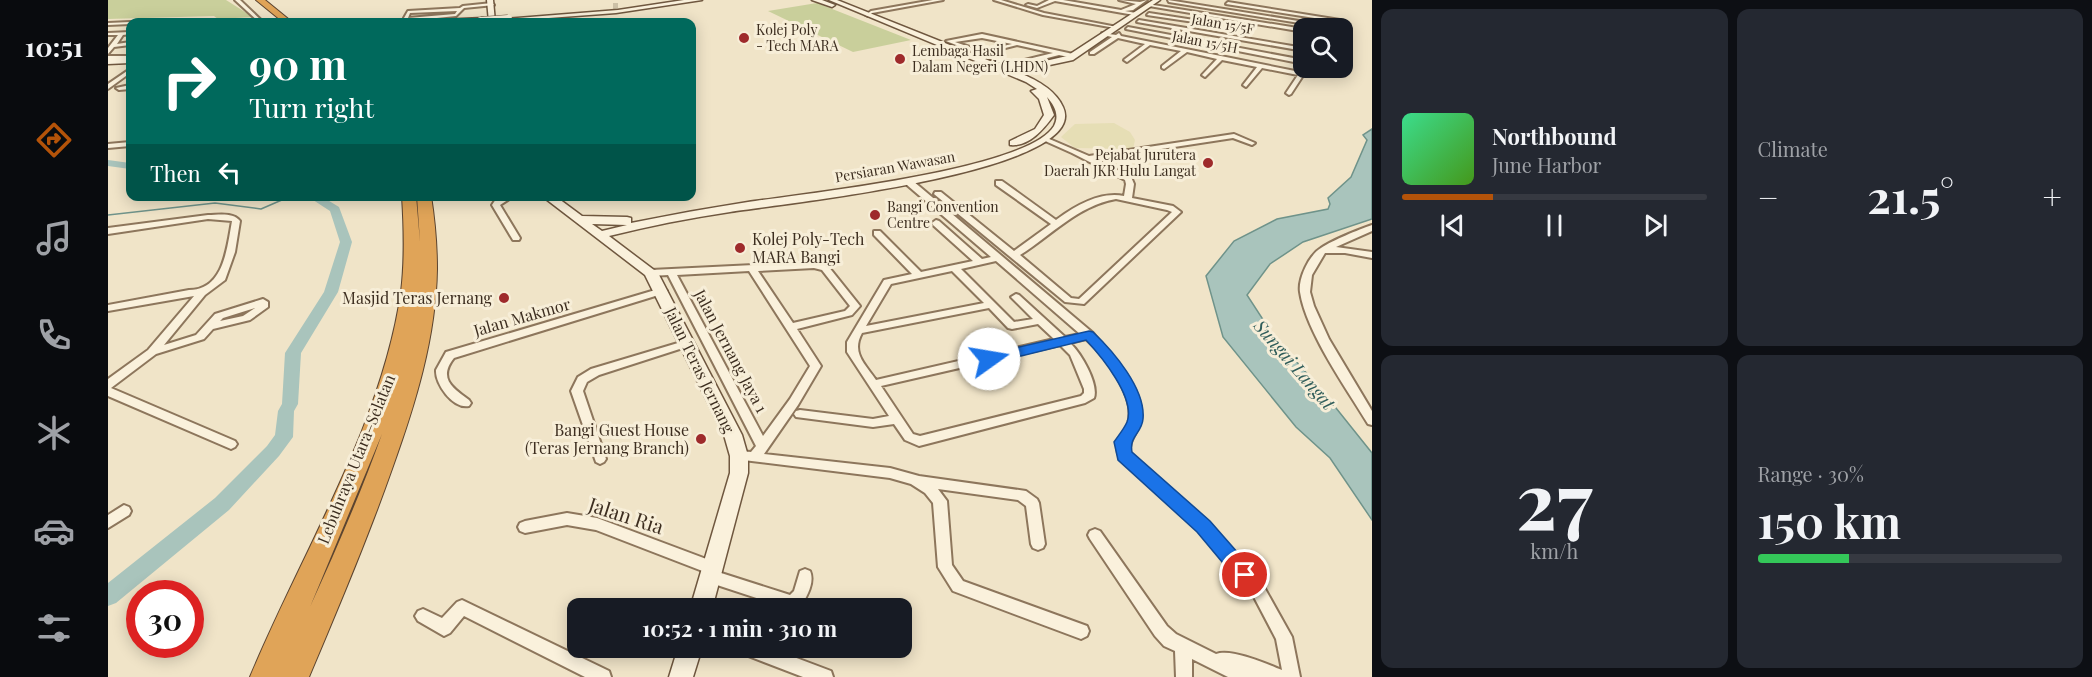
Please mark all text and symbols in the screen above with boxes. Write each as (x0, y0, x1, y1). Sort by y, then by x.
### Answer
street label: Jalan 15/5F (1189, 8, 1256, 38)
map controls (1293, 18, 1353, 78)
button: search (1293, 18, 1353, 78)
place label: Kolej Poly - Tech MARA (756, 20, 839, 55)
street label: Jalan 15/5H (1170, 26, 1240, 57)
text: 10:51 (25, 28, 83, 64)
marker: Kolej Poly - Tech MARA (737, 31, 751, 45)
text: 90 m (249, 35, 347, 91)
place label: Lembaga Hasil Dalam Negeri (LHDN) (912, 41, 1048, 76)
icon: right (150, 42, 228, 120)
marker: Lembaga Hasil Dalam Negeri (LHDN) (893, 52, 907, 66)
text: Turn right (249, 89, 374, 125)
icon: directions (33, 119, 75, 161)
text: Northbound (1492, 121, 1617, 151)
text: Climate (1758, 135, 1828, 162)
place label: Pejabat Jurutera Daerah JKR Hulu Langat (1044, 145, 1197, 180)
street label: Persiaran Wawasan (833, 147, 957, 186)
text: June Harbor (1492, 151, 1602, 178)
icon: left (213, 156, 246, 189)
marker: Pejabat Jurutera Daerah JKR Hulu Langat (1201, 156, 1215, 170)
text: Then (150, 158, 201, 188)
text: 21.5° (1867, 165, 1954, 225)
text: − (1758, 174, 1779, 218)
text: + (2043, 174, 2062, 218)
place label: Bangi Convention Centre (887, 197, 999, 232)
marker: Bangi Convention Centre (868, 208, 882, 222)
icon: previous (1436, 209, 1469, 242)
icon: pause (1538, 209, 1571, 242)
icon: next (1639, 209, 1672, 242)
icon: music (33, 217, 75, 259)
place label: Kolej Poly-Tech MARA Bangi (752, 228, 865, 267)
marker: Kolej Poly-Tech MARA Bangi (733, 241, 747, 255)
street label: Jalan Jernang Jaya 1 (690, 285, 773, 416)
place label: Masjid Teras Jernang (342, 287, 493, 308)
marker: Masjid Teras Jernang (497, 291, 511, 305)
street label: Jalan Makmor (470, 293, 573, 341)
street label: Jalan Teras Jernang (660, 302, 740, 437)
water label: Sungai Langat (1248, 313, 1341, 415)
icon: phone (33, 314, 75, 356)
position arrow (957, 327, 1021, 391)
street label: Lebuhraya Utara–Selatan (312, 371, 399, 547)
icon: climate (33, 412, 75, 454)
place label: Bangi Guest House (Teras Jernang Branch) (525, 419, 689, 458)
marker: Bangi Guest House (Teras Jernang Branch) (694, 432, 708, 446)
text: 27 (1516, 446, 1592, 550)
text: Range · 30% (1758, 460, 1864, 487)
street label: Jalan Ria (585, 489, 667, 539)
text: 150 km (1758, 490, 1901, 550)
icon: car (33, 510, 75, 552)
text: km/h (1530, 537, 1578, 564)
pin (1219, 549, 1270, 600)
icon: arrive (1228, 558, 1261, 591)
speed limit sign: 30 (126, 580, 204, 658)
icon: filters (33, 607, 75, 649)
text: 10:52 · 1 min · 310 m (642, 613, 837, 643)

